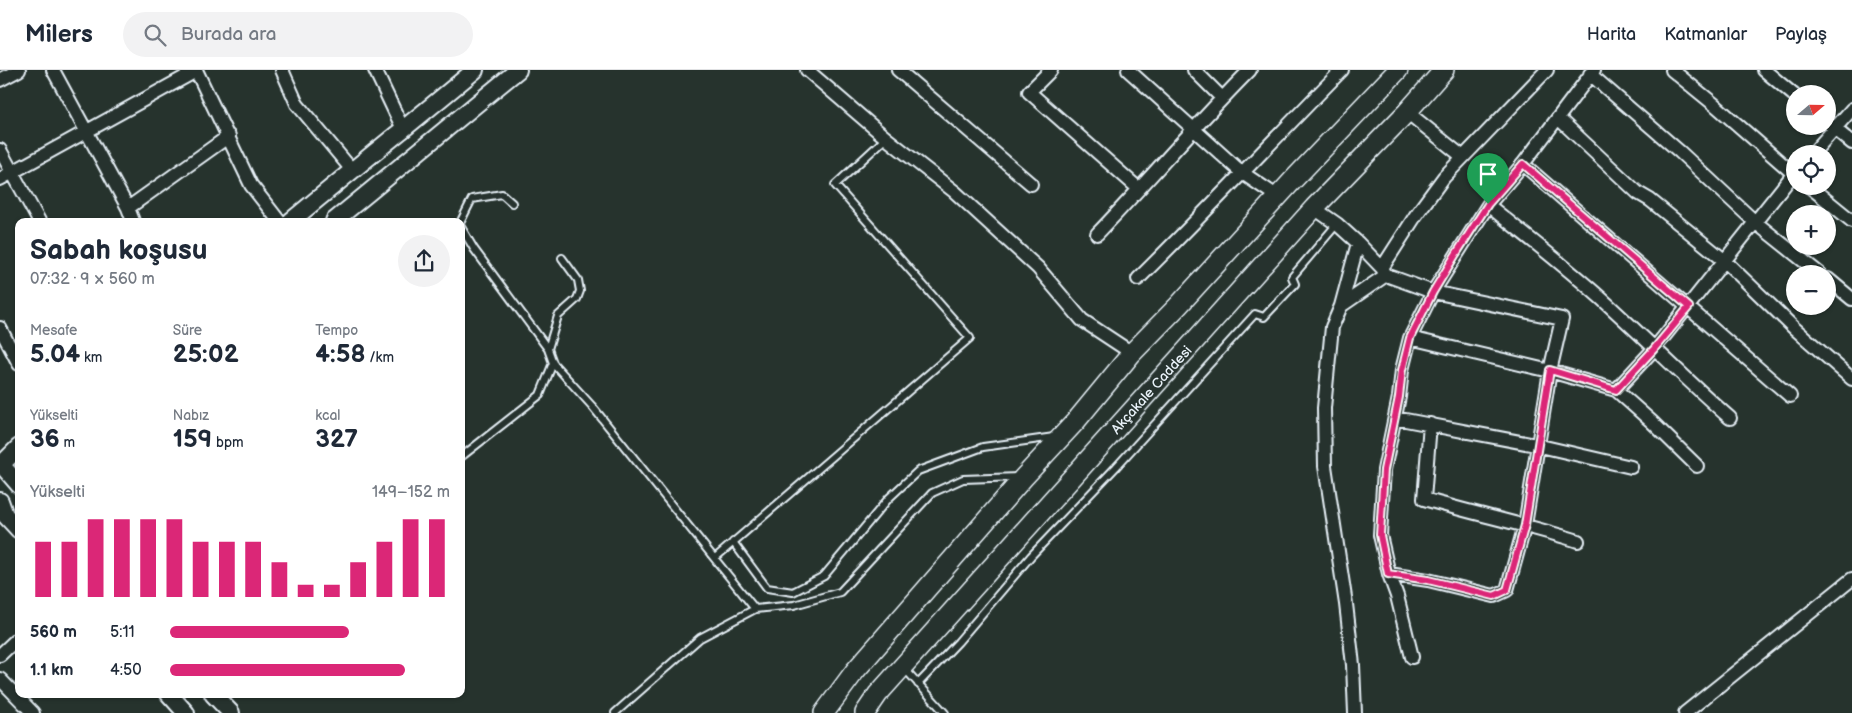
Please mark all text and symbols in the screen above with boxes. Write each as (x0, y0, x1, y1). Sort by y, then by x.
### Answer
search box (123, 12, 473, 57)
text: Milers (25, 20, 93, 49)
icon: search (141, 21, 169, 49)
text: Burada ara (181, 23, 276, 46)
text: Harita (1587, 24, 1636, 45)
text: Katmanlar (1664, 24, 1747, 45)
text: Paylaş (1775, 24, 1827, 45)
north arrow (1786, 85, 1836, 135)
map controls (1786, 85, 1836, 315)
button: locate (1786, 145, 1836, 195)
pin (1467, 153, 1509, 204)
icon: arrive (1474, 160, 1502, 188)
button: + (1786, 205, 1836, 255)
text: Sabah koşusu (30, 234, 208, 267)
button: share (398, 235, 450, 287)
button: − (1786, 265, 1836, 315)
text: 07:32 · 9 × 560 m (30, 270, 155, 289)
text: Mesafe (30, 322, 77, 339)
text: Süre (173, 322, 202, 339)
text: Tempo (315, 322, 358, 339)
text: 5.04 (30, 339, 80, 370)
text: 25:02 (173, 339, 239, 370)
text: 4:58 (315, 339, 366, 370)
street label: Akçakale Caddesi (1107, 342, 1195, 437)
text: km (80, 349, 102, 366)
text: /km (366, 349, 394, 366)
text: Yükselti (30, 407, 78, 424)
text: Nabız (173, 407, 209, 424)
text: kcal (315, 407, 340, 424)
text: 36 (30, 424, 60, 455)
text: 159 (173, 424, 212, 455)
text: 327 (315, 424, 358, 455)
text: m (60, 434, 75, 451)
text: bpm (212, 434, 244, 451)
text: Yükselti (30, 483, 85, 502)
text: 149–152 m (372, 483, 450, 502)
text: 560 m (30, 623, 77, 642)
text: 5:11 (110, 623, 135, 642)
text: 1.1 km (30, 661, 73, 680)
text: 4:50 (110, 661, 142, 680)

